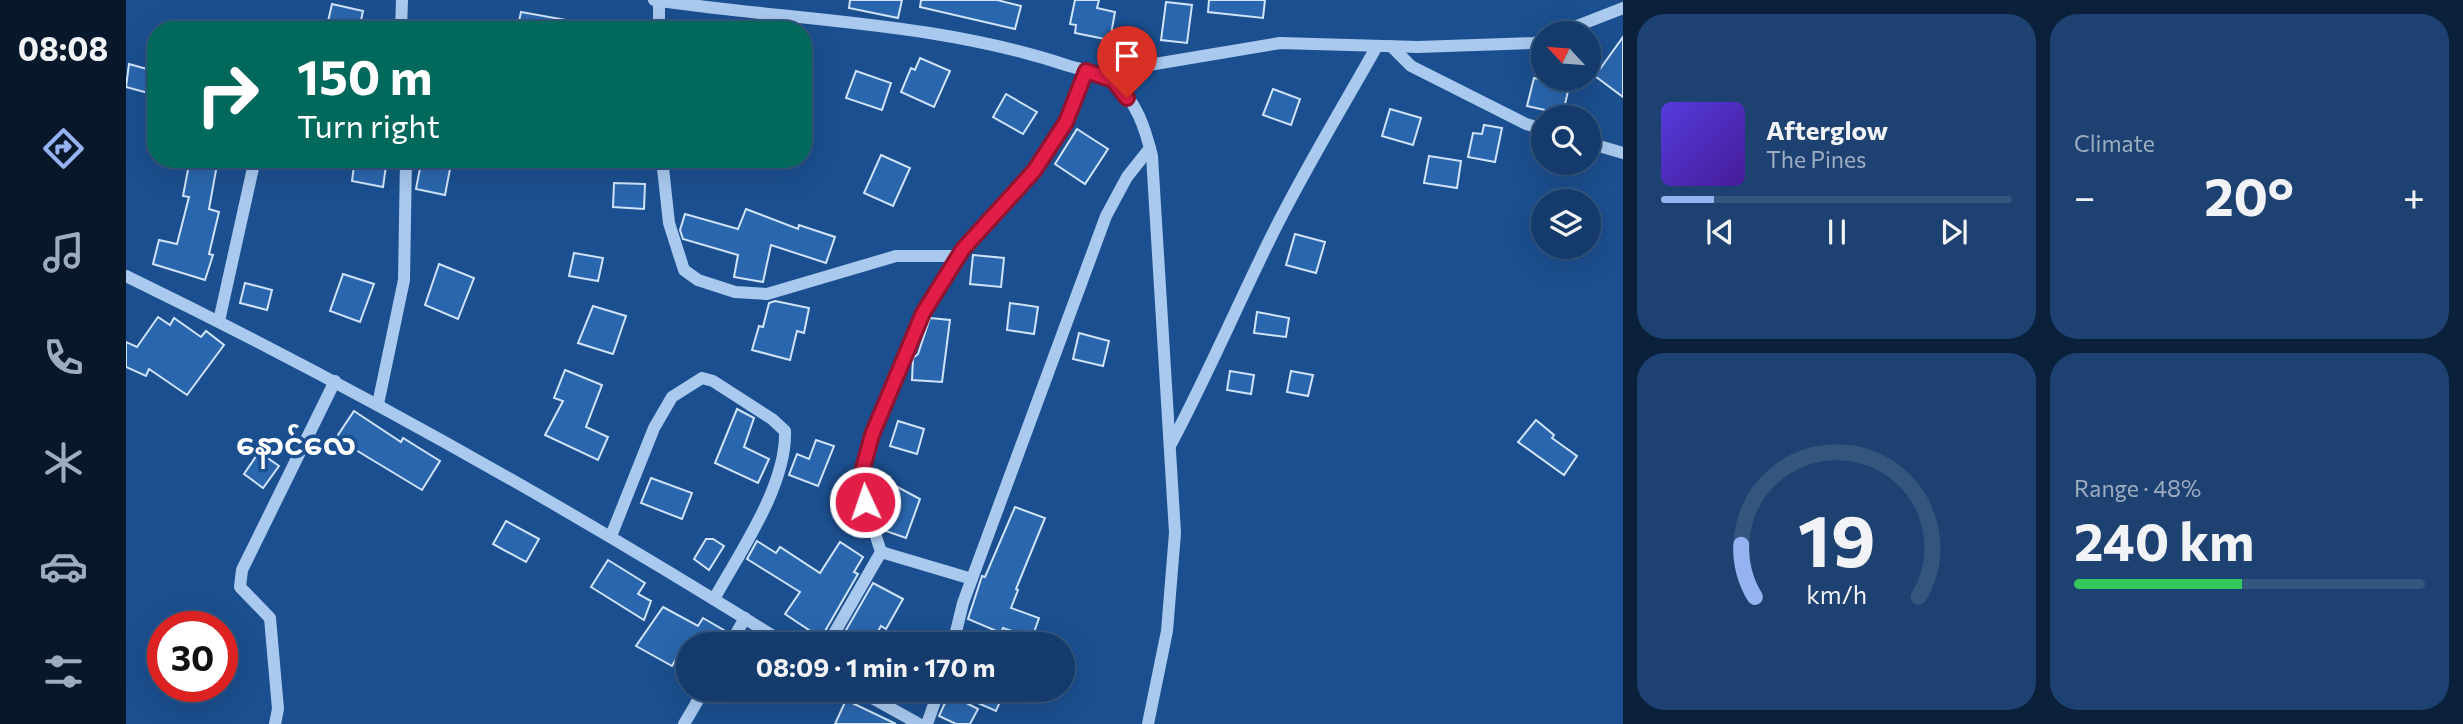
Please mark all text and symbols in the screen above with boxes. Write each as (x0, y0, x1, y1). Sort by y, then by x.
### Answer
north arrow (1531, 21, 1601, 91)
map controls (1531, 21, 1601, 259)
pin (1097, 26, 1157, 98)
text: 08:08 (18, 28, 108, 68)
icon: arrive (1108, 37, 1146, 75)
text: 150 m (297, 45, 432, 105)
icon: right (182, 49, 273, 140)
text: Turn right (297, 105, 440, 145)
button: search (1531, 105, 1601, 175)
text: Afterglow (1766, 114, 1888, 145)
icon: directions (39, 124, 88, 173)
text: Climate (2074, 129, 2155, 157)
text: The Pines (1766, 145, 1867, 173)
text: 20° (2204, 163, 2294, 227)
text: − (2074, 172, 2096, 219)
text: + (2403, 172, 2425, 219)
button: layers (1531, 189, 1601, 259)
icon: previous (1701, 213, 1739, 251)
icon: pause (1818, 213, 1856, 251)
icon: next (1935, 213, 1973, 251)
icon: music (39, 228, 88, 277)
icon: phone (39, 333, 88, 382)
district label: နောင်လေ (236, 424, 356, 469)
icon: climate (39, 438, 88, 487)
position arrow (828, 465, 902, 539)
text: Range · 48% (2074, 474, 2201, 502)
text: 19 (1798, 494, 1875, 583)
text: 240 km (2074, 508, 2254, 572)
icon: car (39, 542, 88, 591)
text: km/h (1806, 579, 1867, 609)
speed limit sign: 30 (147, 611, 238, 702)
icon: filters (39, 647, 88, 696)
text: 08:09 · 1 min · 170 m (756, 651, 995, 682)

